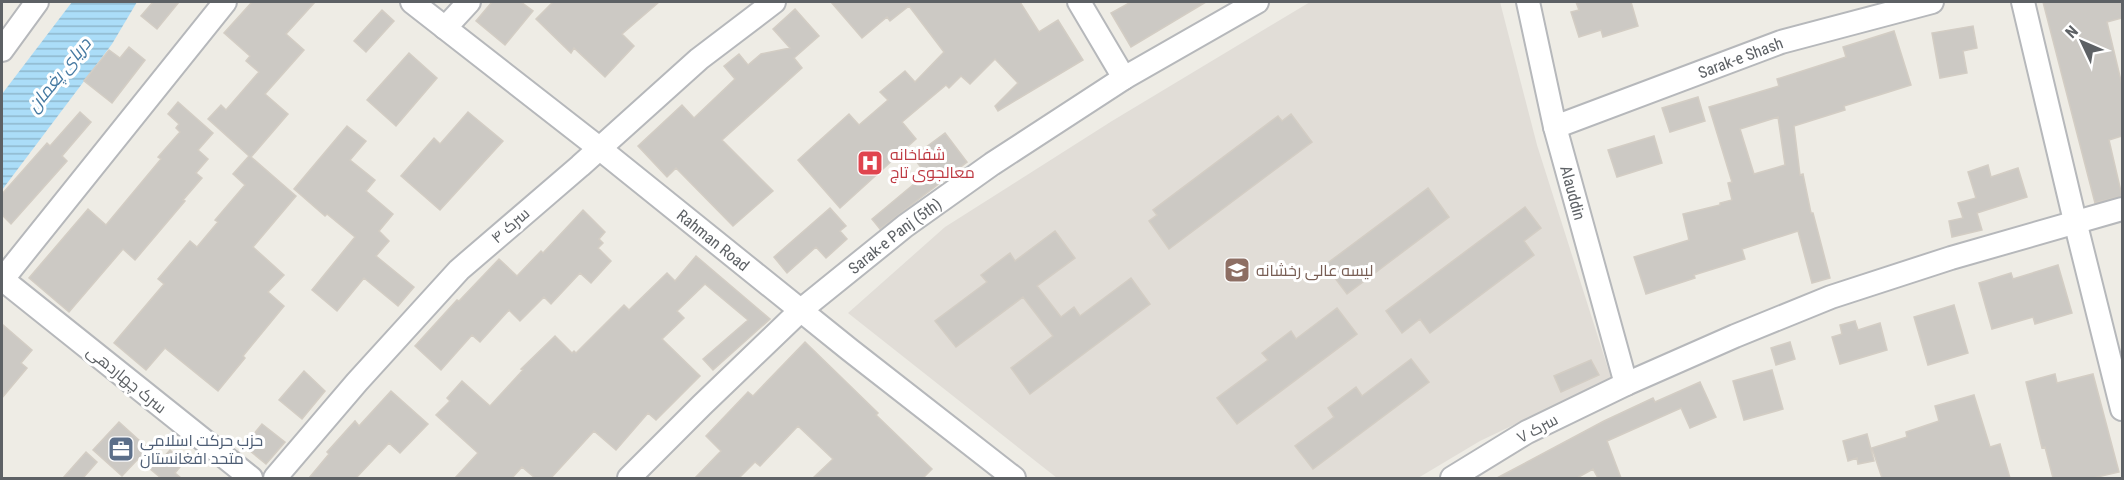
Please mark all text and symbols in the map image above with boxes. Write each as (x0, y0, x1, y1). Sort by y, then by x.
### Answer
north arrow (2052, 12, 2112, 72)
text: N (2061, 22, 2082, 42)
water label: دریای پغمان (22, 32, 97, 117)
street label: Sarak-e Shash (1695, 33, 1786, 82)
place label: شفاخانه معالجوی تاج (890, 145, 975, 184)
hospital icon: شفاخانه معالجوی تاج (855, 148, 885, 178)
street label: Alauddin (1556, 163, 1589, 222)
street label: Sarak-e Panj (5th) (845, 194, 945, 278)
street label: سرک ۴ (487, 204, 533, 247)
street label: Rahman Road (673, 206, 753, 275)
school or university icon: لیسه عالی رخشانه (1222, 255, 1252, 285)
place label: لیسه عالی رخشانه (1256, 261, 1373, 281)
street label: سرک چهاردهی (82, 341, 170, 419)
street label: سرک ۷ (1513, 410, 1561, 447)
place label: حزب حرکت اسلامی متحد افغانستان (140, 431, 263, 469)
office icon: حزب حرکت اسلامی متحد افغانستان (106, 434, 136, 464)

